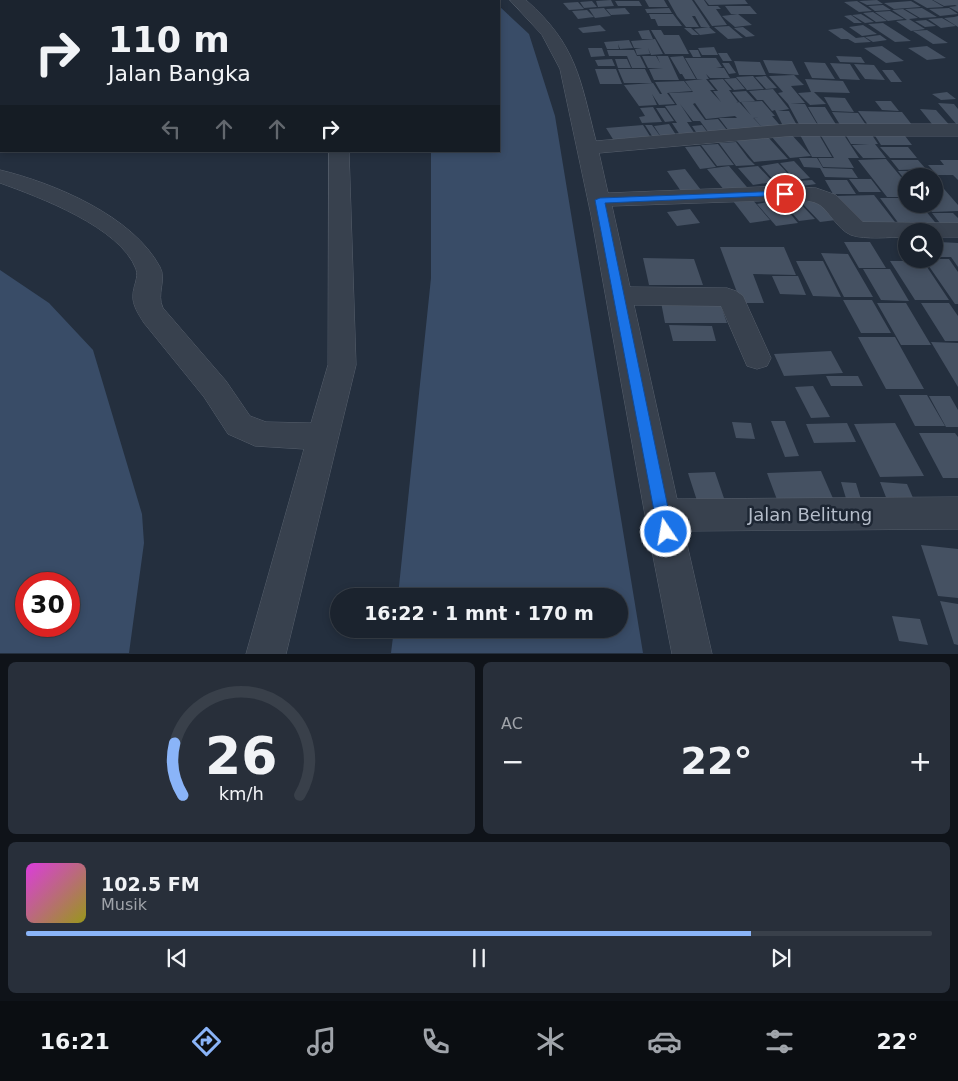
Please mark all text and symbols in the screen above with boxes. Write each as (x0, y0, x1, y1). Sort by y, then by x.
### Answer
icon: right (25, 20, 90, 85)
text: 110 m (108, 20, 230, 60)
text: Jalan Bangka (108, 61, 251, 86)
icon: left (157, 115, 185, 143)
icon: ahead (210, 115, 238, 143)
icon: ahead (263, 115, 291, 143)
icon: right (316, 115, 344, 143)
map controls (898, 168, 943, 268)
button: sound (898, 168, 943, 213)
pin (764, 173, 806, 215)
icon: arrive (771, 180, 799, 208)
button: search (898, 223, 943, 268)
street label: Jalan Belitung (747, 504, 872, 525)
position arrow (639, 505, 691, 557)
speed limit sign: 30 (15, 572, 80, 637)
text: 16:22 · 1 mnt · 170 m (364, 602, 594, 624)
text: AC (501, 714, 523, 733)
text: 26 (205, 726, 278, 786)
text: 22° (681, 739, 752, 783)
text: − (501, 745, 524, 778)
text: + (909, 745, 932, 778)
text: km/h (219, 783, 264, 804)
text: 102.5 FM (101, 873, 200, 895)
text: Musik (101, 895, 147, 914)
icon: previous (163, 944, 191, 972)
icon: pause (465, 944, 493, 972)
icon: next (767, 944, 795, 972)
icon: directions (189, 1024, 224, 1059)
icon: music (304, 1024, 339, 1059)
icon: phone (418, 1024, 453, 1059)
icon: climate (533, 1024, 568, 1059)
icon: car (647, 1024, 682, 1059)
icon: filters (762, 1024, 797, 1059)
text: 16:21 (40, 1029, 110, 1054)
text: 22° (877, 1029, 918, 1054)

